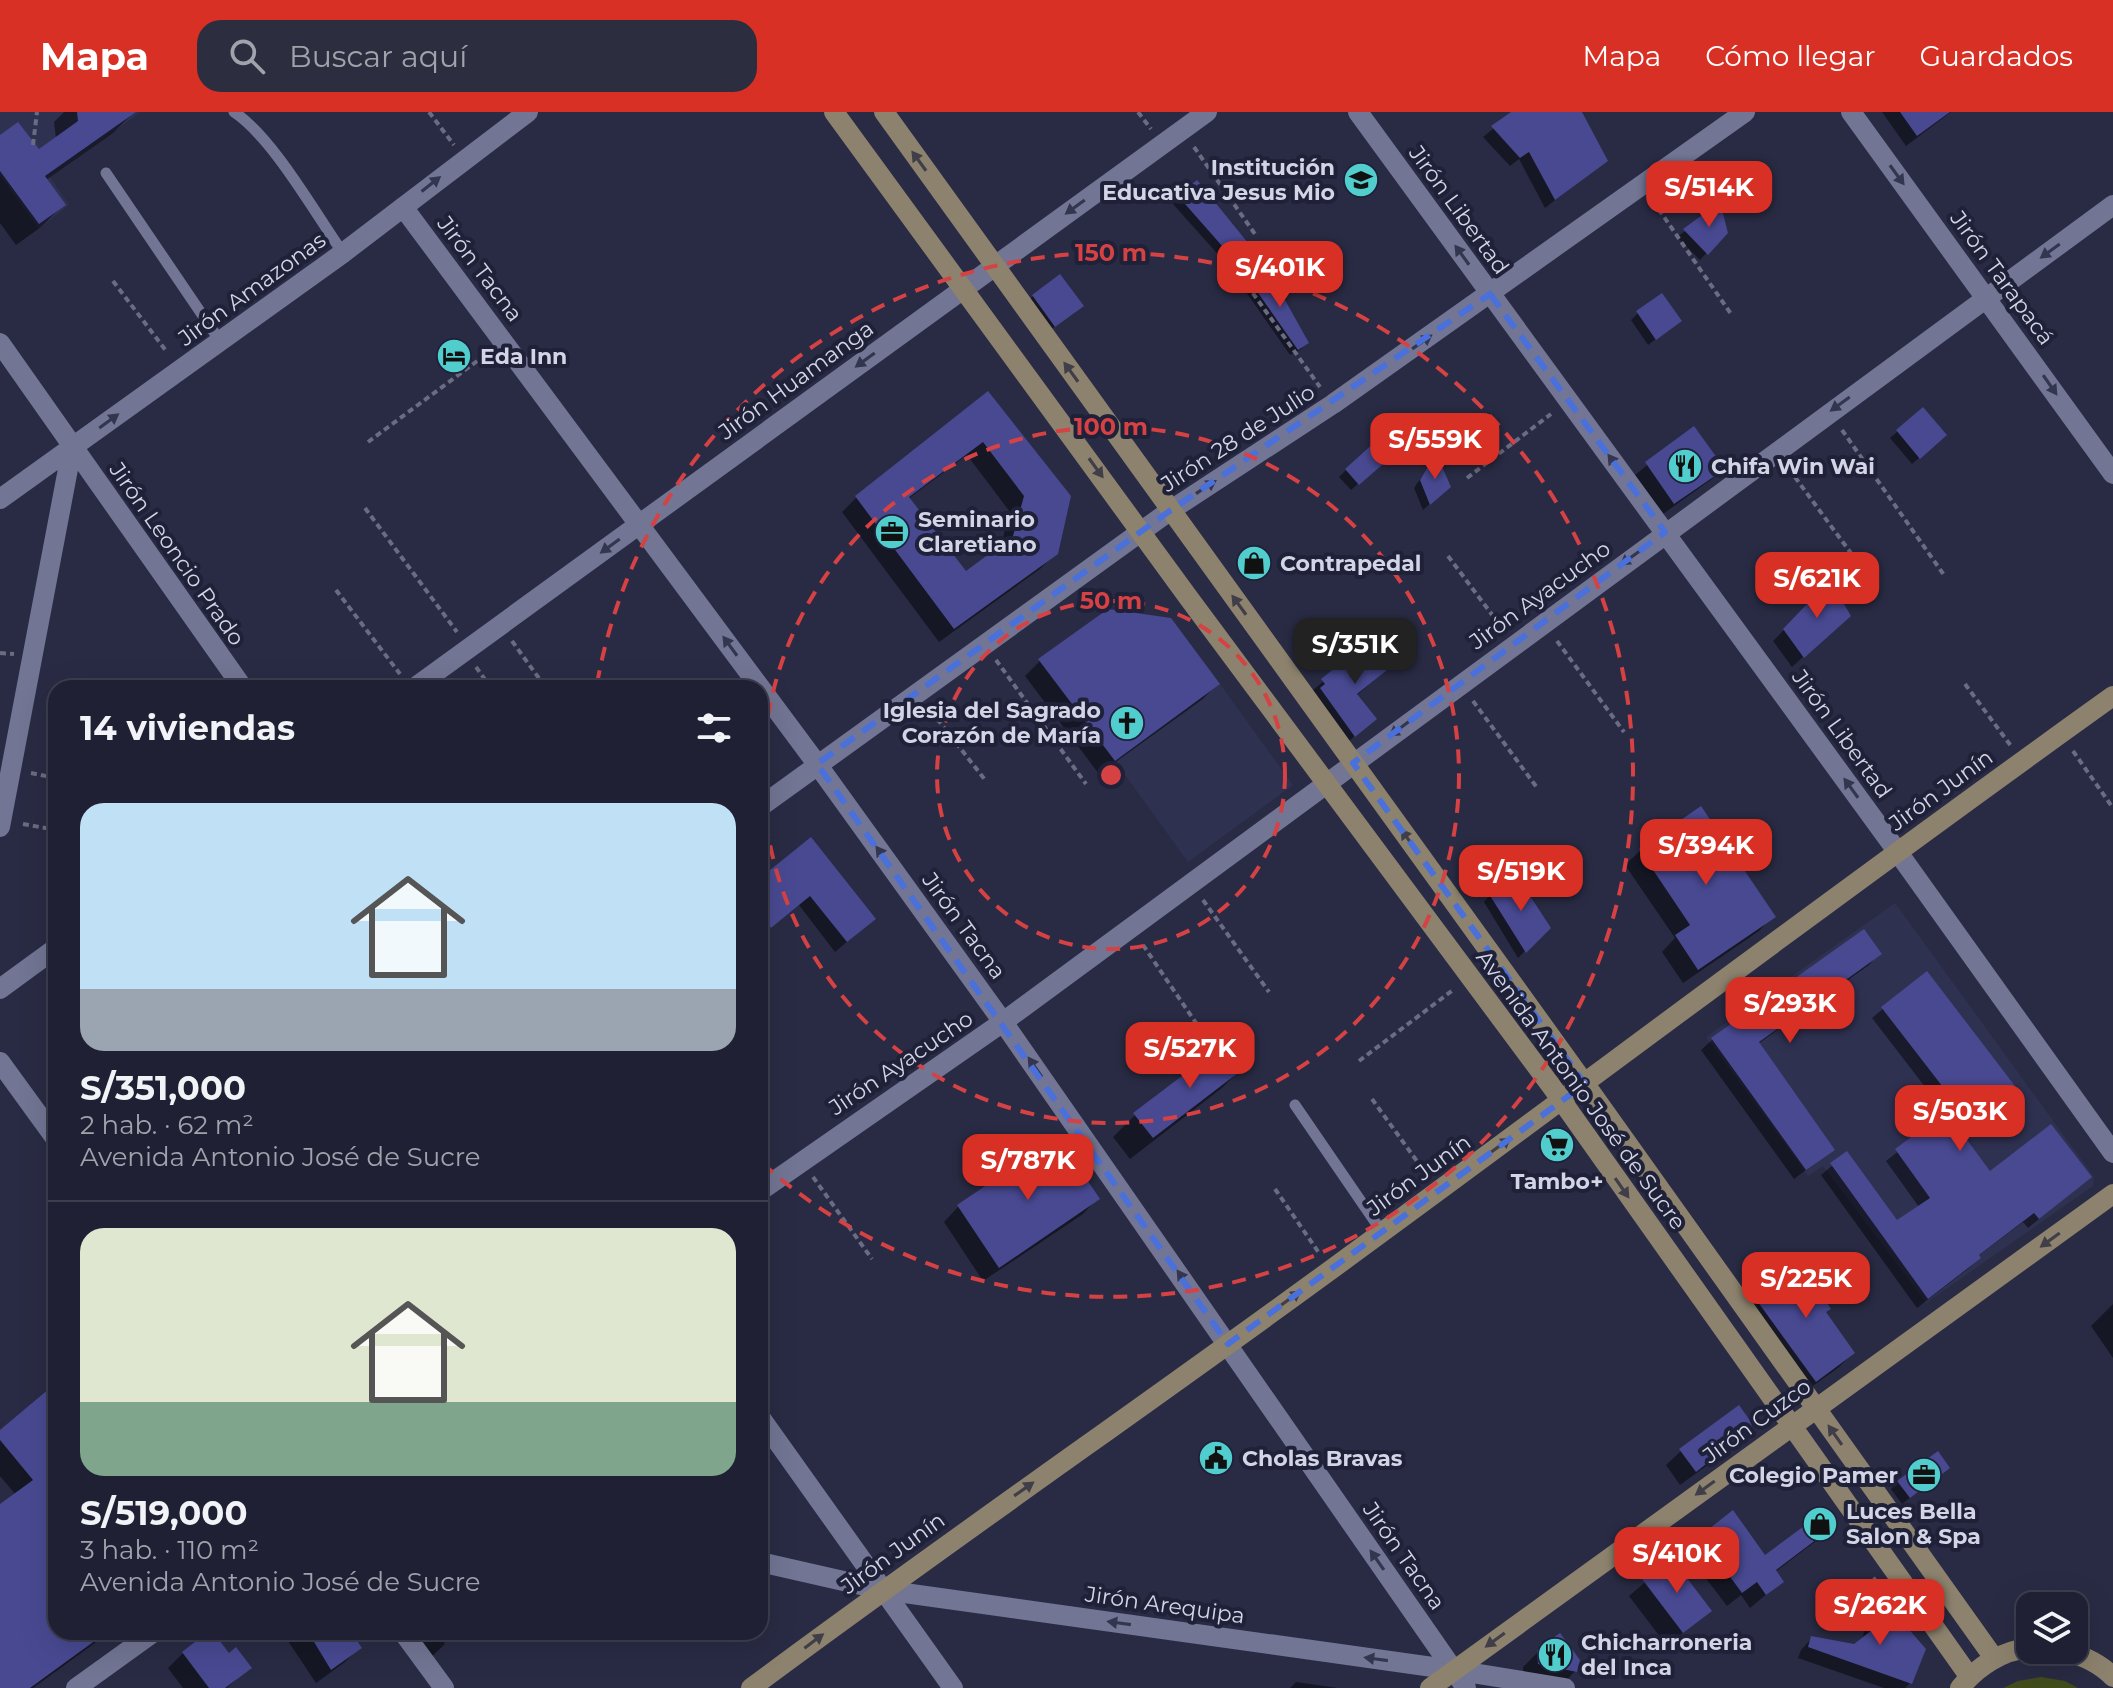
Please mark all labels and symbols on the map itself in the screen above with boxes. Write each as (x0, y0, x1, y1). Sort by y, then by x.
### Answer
street label: Jirón Libertad (1403, 140, 1515, 280)
one-way arrow (911, 150, 927, 172)
place label: Institución Educativa Jesus Mio (1102, 154, 1335, 206)
school or university icon: Institución Educativa Jesus Mio (1342, 161, 1380, 199)
pin: S/514K (1644, 161, 1774, 229)
one-way arrow (1888, 165, 1904, 185)
one-way arrow (421, 177, 441, 193)
one-way arrow (1065, 199, 1086, 214)
street label: Jirón Tarapacá (1944, 205, 2060, 350)
street label: Jirón Tacna (431, 210, 528, 327)
street label: Jirón Amazonas (172, 226, 331, 352)
text: 150 m (1075, 238, 1147, 267)
pin: S/401K (1215, 241, 1345, 309)
one-way arrow (2039, 243, 2060, 258)
one-way arrow (1454, 244, 1470, 265)
street label: Jirón Huamanga (712, 315, 879, 446)
one-way arrow (1411, 335, 1432, 350)
hotel icon: Eda Inn (435, 337, 473, 375)
place label: Eda Inn (480, 343, 567, 370)
one-way arrow (854, 352, 876, 368)
one-way arrow (1064, 361, 1079, 382)
one-way arrow (2041, 375, 2057, 396)
street label: Jirón 28 de Julio (1155, 378, 1320, 498)
one-way arrow (1829, 396, 1850, 412)
text: 100 m (1074, 412, 1148, 441)
pin: S/559K (1370, 413, 1500, 481)
one-way arrow (98, 414, 119, 429)
restaurant icon: Chifa Win Wai (1666, 447, 1704, 485)
place label: Chifa Win Wai (1711, 453, 1875, 480)
one-way arrow (1608, 454, 1624, 475)
street label: Jirón Leoncio Prado (103, 456, 250, 651)
one-way arrow (1088, 458, 1103, 479)
one-way arrow (1195, 481, 1217, 495)
place label: Seminario Claretiano (918, 506, 1037, 558)
office icon: Seminario Claretiano (873, 513, 911, 551)
street label: Jirón Ayacucho (1463, 535, 1616, 656)
one-way arrow (599, 537, 620, 553)
shop icon: Contrapedal (1235, 544, 1273, 582)
place label: Contrapedal (1280, 550, 1421, 577)
one-way arrow (1620, 550, 1641, 566)
pin: S/621K (1752, 552, 1882, 620)
text: 50 m (1080, 586, 1142, 615)
one-way arrow (1232, 595, 1247, 616)
pin: S/351K (1290, 618, 1420, 686)
one-way arrow (722, 635, 738, 657)
street label: Jirón Libertad (1786, 664, 1898, 804)
place label: Iglesia del Sagrado Corazón de María (883, 697, 1101, 749)
church icon: Iglesia del Sagrado Corazón de María (1108, 704, 1146, 742)
one-way arrow (1388, 721, 1409, 737)
street label: Jirón Junín (1883, 743, 1998, 837)
centre of rings (1097, 761, 1125, 789)
one-way arrow (1844, 777, 1859, 798)
pin: S/394K (1641, 819, 1771, 887)
one-way arrow (1401, 828, 1416, 849)
one-way arrow (876, 845, 892, 866)
pin: S/519K (1456, 845, 1586, 913)
street label: Jirón Tacna (916, 867, 1012, 985)
street label: Avenida Antonio José de Sucre (1470, 945, 1692, 1235)
pin: S/293K (1725, 977, 1855, 1045)
street label: Jirón Ayacucho (823, 1005, 978, 1122)
pin: S/527K (1125, 1022, 1255, 1090)
one-way arrow (1028, 1057, 1043, 1078)
pin: S/503K (1895, 1085, 2025, 1153)
supermarket icon: Tambo+ (1538, 1126, 1576, 1164)
street label: Jirón Junín (1361, 1128, 1476, 1222)
pin: S/787K (963, 1134, 1093, 1202)
one-way arrow (1491, 1138, 1512, 1153)
place label: Tambo+ (1511, 1168, 1603, 1195)
one-way arrow (1614, 1177, 1629, 1198)
one-way arrow (2039, 1231, 2060, 1247)
pin: S/225K (1741, 1252, 1871, 1320)
one-way arrow (1177, 1270, 1192, 1291)
one-way arrow (1281, 1291, 1302, 1306)
street label: Jirón Cuzco (1697, 1373, 1816, 1470)
one-way arrow (1828, 1425, 1843, 1446)
public building icon: Cholas Bravas (1197, 1439, 1235, 1477)
place label: Cholas Bravas (1242, 1445, 1403, 1472)
office icon: Colegio Pamer (1905, 1456, 1943, 1494)
place label: Colegio Pamer (1729, 1462, 1898, 1489)
one-way arrow (1695, 1480, 1716, 1495)
one-way arrow (1014, 1482, 1035, 1497)
street label: Jirón Tacna (1356, 1496, 1451, 1615)
place label: Luces Bella Salon & Spa (1846, 1498, 1981, 1550)
shop icon: Luces Bella Salon & Spa (1801, 1505, 1839, 1543)
street label: Jirón Junín (835, 1506, 950, 1600)
pin: S/410K (1612, 1527, 1742, 1595)
one-way arrow (1370, 1549, 1385, 1570)
pin: S/262K (1815, 1579, 1945, 1647)
street label: Jirón Arequipa (1082, 1580, 1247, 1630)
one-way arrow (1106, 1616, 1131, 1629)
place label: Chicharroneria del Inca (1581, 1629, 1752, 1681)
one-way arrow (1484, 1632, 1505, 1647)
one-way arrow (803, 1634, 824, 1650)
restaurant icon: Chicharroneria del Inca (1536, 1636, 1574, 1674)
one-way arrow (1364, 1652, 1389, 1665)

